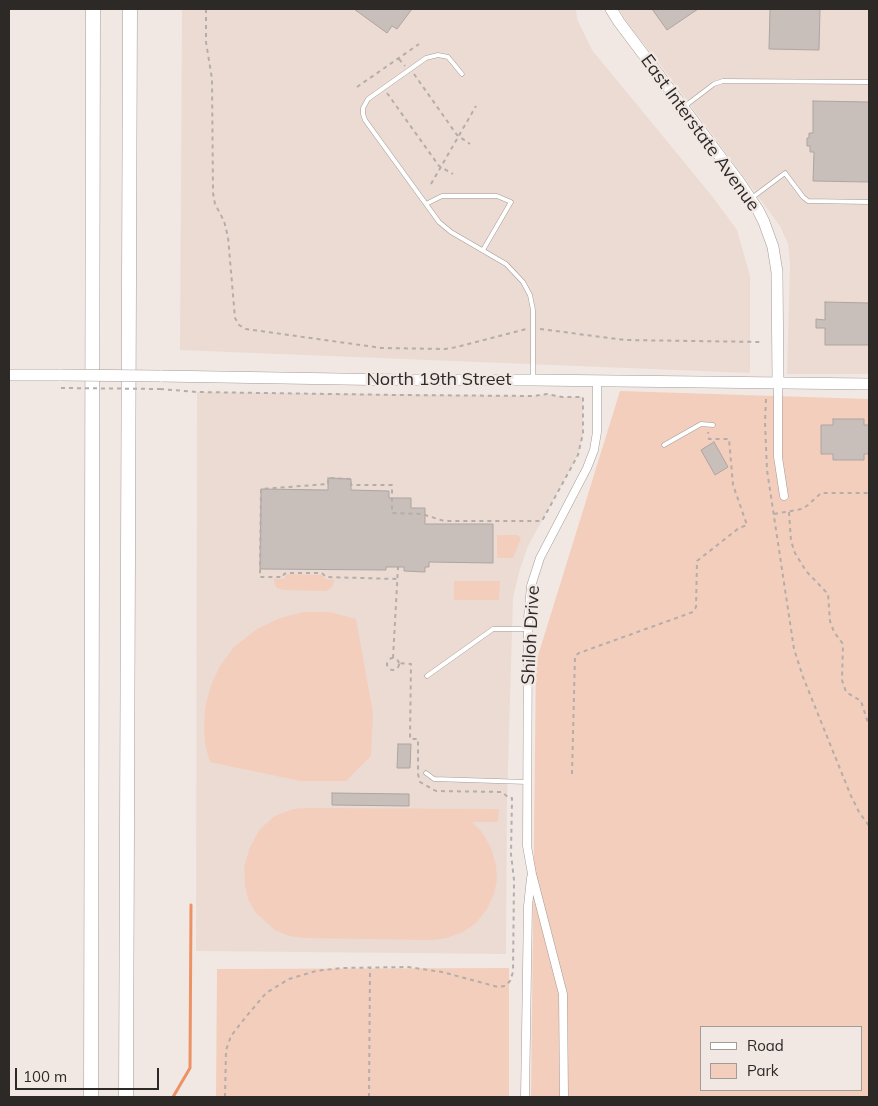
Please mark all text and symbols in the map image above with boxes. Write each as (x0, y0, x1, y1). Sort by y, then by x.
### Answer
street label: East Interstate Avenue (636, 51, 764, 215)
street label: North 19th Street (366, 369, 512, 391)
street label: Shiloh Drive (518, 585, 544, 685)
legend (700, 1026, 863, 1091)
text: Road (747, 1036, 784, 1055)
scale bar (18, 1058, 161, 1090)
text: Park (747, 1061, 779, 1080)
text: 100 m (23, 1067, 67, 1086)

